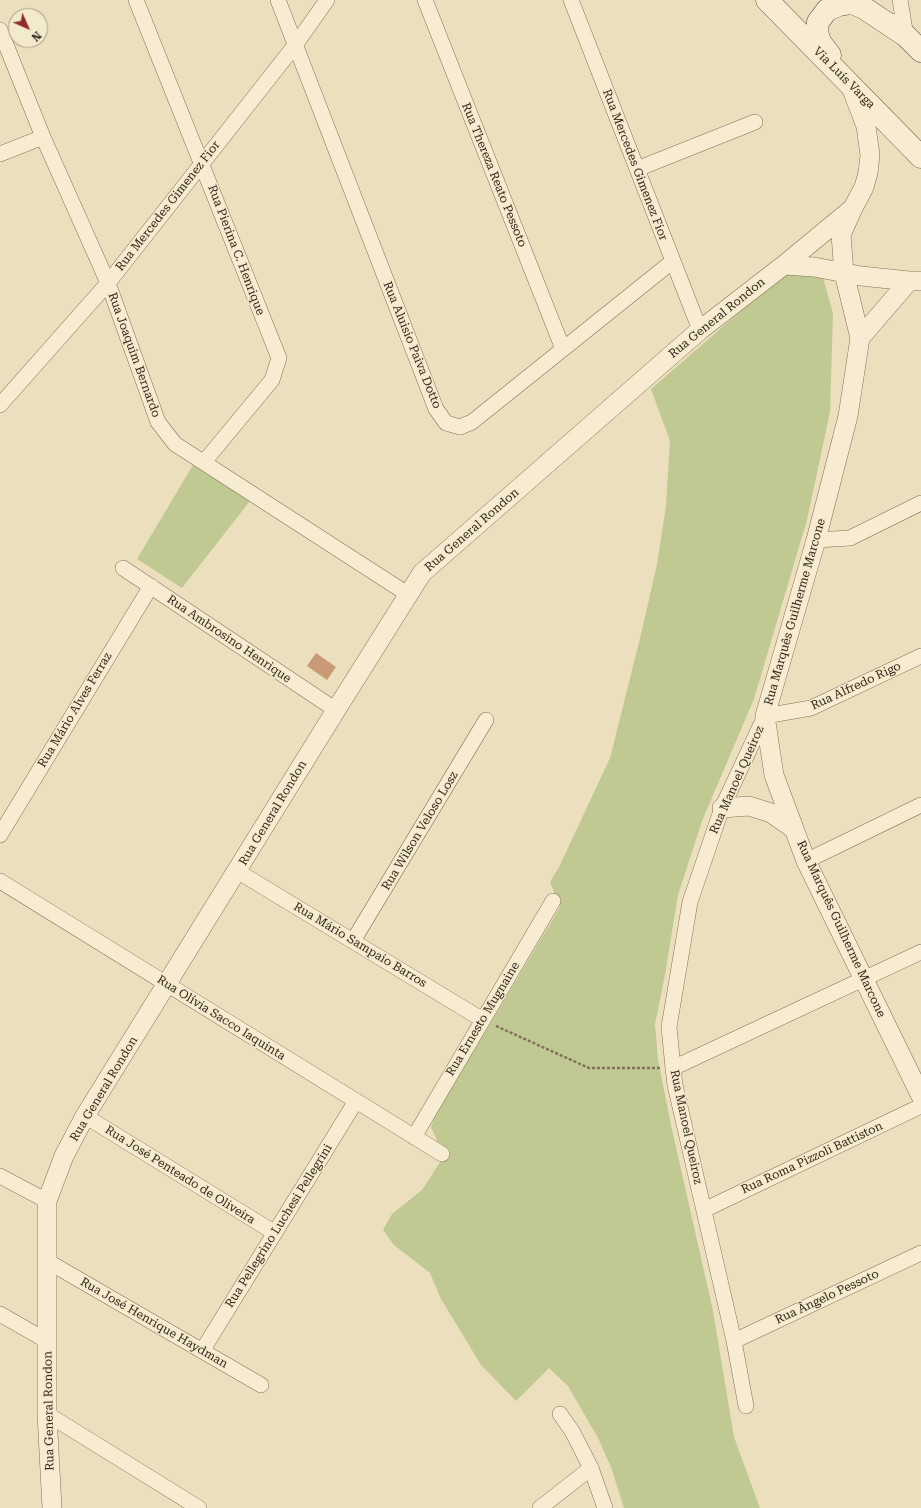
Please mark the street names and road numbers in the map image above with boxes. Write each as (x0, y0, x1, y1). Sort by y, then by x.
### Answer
street label: Via Luís Varga (810, 44, 878, 112)
street label: Rua Mercedes Gimenez Fior (599, 87, 671, 243)
street label: Rua Thereza Reato Pessoto (458, 101, 530, 249)
street label: Rua Mercedes Gimenez Fior (113, 138, 223, 274)
street label: Rua Pierina C. Henrique (205, 183, 267, 317)
street label: Rua General Rondon (666, 275, 768, 361)
street label: Rua Aluisio Paiva Dotto (380, 279, 444, 411)
street label: Rua Joaquim Bernardo (105, 291, 163, 419)
street label: Rua General Rondon (422, 485, 522, 575)
street label: Rua Marquês Guilherme Marcone (761, 517, 829, 707)
street label: Rua Ambrosino Henrique (164, 592, 294, 686)
street label: Rua Mário Alves Ferraz (35, 650, 115, 770)
street label: Rua Alfredo Rigo (809, 659, 903, 713)
street label: Rua Manoel Queiroz (707, 724, 767, 836)
street label: Rua General Rondon (236, 758, 310, 868)
street label: Rua Wilson Veloso Losz (379, 769, 461, 893)
street label: Rua Marquês Guilherme Marcone (794, 838, 888, 1020)
street label: Rua Mário Sampaio Barros (291, 899, 429, 991)
street label: Rua Ernesto Mugnaine (443, 959, 523, 1079)
street label: Rua Olívia Sacco Iaquinta (154, 973, 288, 1063)
street label: Rua General Rondon (67, 1034, 141, 1144)
street label: Rua Manoel Queiroz (667, 1069, 705, 1185)
street label: Rua Roma Pizzoli Battiston (739, 1119, 885, 1197)
street label: Rua José Penteado de Oliveira (102, 1123, 258, 1227)
street label: Rua Pellegrino Luchesi Pellegrini (222, 1142, 336, 1310)
street label: Rua Ângelo Pessoto (773, 1267, 881, 1327)
street label: Rua José Henrique Haydman (78, 1275, 230, 1371)
street label: Rua General Rondon (41, 1351, 57, 1471)

